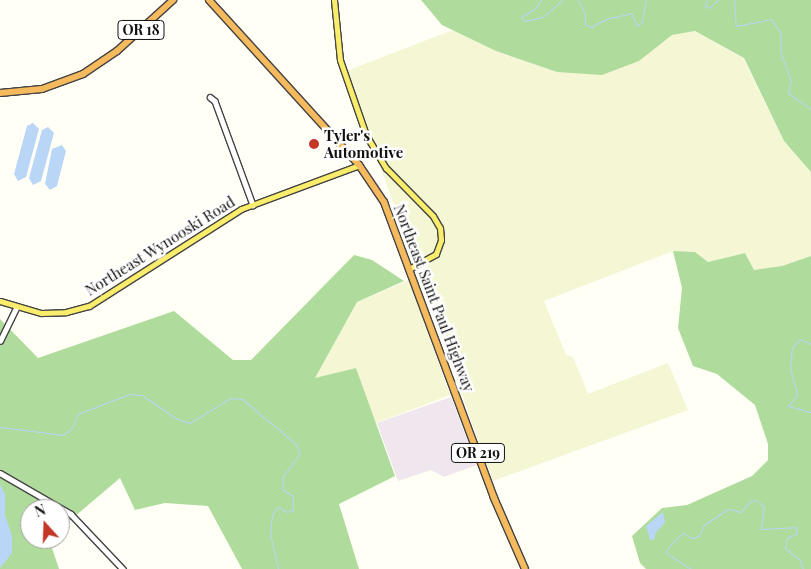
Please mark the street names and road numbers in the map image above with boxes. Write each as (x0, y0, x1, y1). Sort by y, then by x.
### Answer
road number: OR 18 (117, 18, 165, 42)
street label: Northeast Wynooski Road (82, 192, 238, 300)
street label: Northeast Saint Paul Highway (390, 202, 478, 394)
road number: OR 219 (450, 442, 506, 464)

